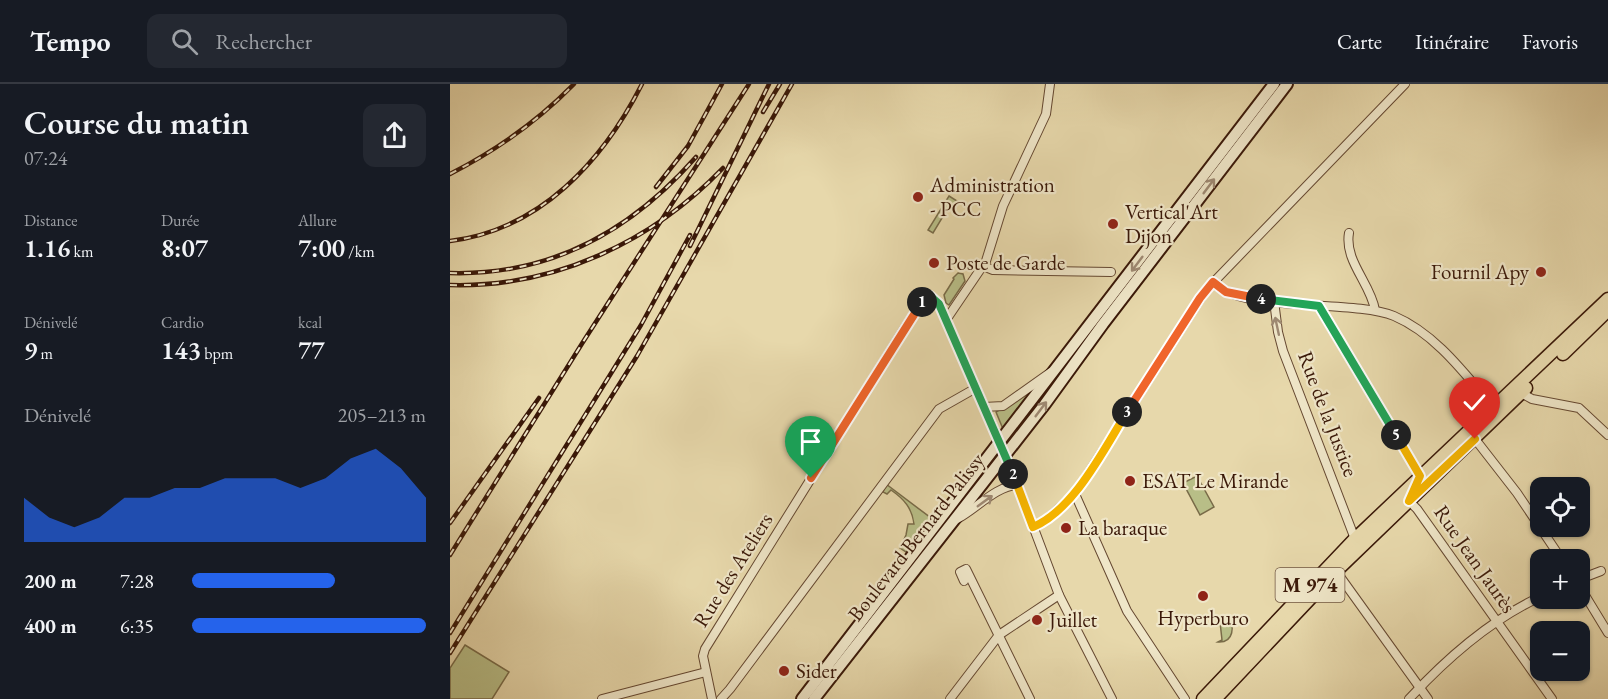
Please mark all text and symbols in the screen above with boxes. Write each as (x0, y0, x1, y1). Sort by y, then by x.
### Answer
search box (147, 14, 567, 68)
text: Tempo (30, 23, 111, 59)
icon: search (168, 25, 201, 58)
text: Rechercher (216, 27, 312, 56)
text: Carte (1337, 28, 1382, 55)
text: Itinéraire (1415, 28, 1489, 55)
text: Favoris (1522, 28, 1578, 55)
text: Course du matin (24, 101, 249, 144)
button: share (363, 104, 426, 167)
text: 07:24 (24, 145, 67, 171)
place label: Administration - PCC (929, 171, 1055, 222)
one-way arrow (1202, 178, 1215, 194)
marker: Administration - PCC (911, 190, 925, 204)
place label: Vertical'Art Dijon (1125, 198, 1218, 249)
text: Distance (24, 210, 77, 231)
text: Durée (161, 210, 199, 231)
text: Allure (298, 210, 337, 231)
marker: Vertical'Art Dijon (1106, 217, 1120, 231)
text: 1.16 (24, 231, 70, 265)
text: 8:07 (161, 231, 208, 265)
text: 7:00 (298, 231, 345, 265)
text: km (70, 241, 93, 262)
text: /km (345, 241, 375, 262)
place label: Poste de Garde (946, 249, 1065, 276)
marker: Poste de Garde (927, 256, 941, 270)
one-way arrow (1130, 256, 1143, 272)
place label: Fournil Apy (1431, 258, 1530, 285)
marker: Fournil Apy (1534, 265, 1548, 279)
pin: 4 (1246, 284, 1276, 314)
pin: 1 (907, 287, 937, 317)
text: 4 (1257, 288, 1265, 309)
text: 1 (918, 291, 926, 312)
text: Dénivelé (24, 312, 78, 333)
text: Cardio (161, 312, 204, 333)
text: kcal (298, 312, 322, 333)
one-way arrow (1271, 317, 1282, 337)
text: 9 (24, 333, 37, 367)
text: 143 (161, 333, 201, 367)
text: 77 (298, 333, 325, 367)
text: m (37, 343, 53, 364)
text: bpm (201, 343, 233, 364)
street label: Rue de la Justice (1292, 347, 1365, 480)
pin (1449, 377, 1500, 439)
icon: check (1458, 386, 1491, 419)
pin: 3 (1112, 397, 1142, 427)
one-way arrow (1034, 401, 1047, 417)
text: 3 (1123, 401, 1131, 422)
text: Dénivelé (24, 402, 91, 428)
text: 205–213 m (338, 402, 426, 428)
pin (785, 416, 836, 478)
pin: 5 (1381, 420, 1411, 450)
text: 5 (1392, 424, 1400, 445)
icon: arrive (794, 425, 827, 458)
street label: Boulevard Bernard Palissy (841, 446, 990, 626)
pin: 2 (998, 459, 1028, 489)
text: 2 (1009, 463, 1017, 484)
place label: ESAT Le Mirande (1142, 467, 1288, 494)
marker: ESAT Le Mirande (1123, 474, 1137, 488)
map controls (1530, 477, 1590, 681)
button: locate (1530, 477, 1590, 537)
one-way arrow (977, 495, 993, 507)
street label: Rue Jean Jaurès (1428, 499, 1523, 618)
street label: Rue des Ateliers (687, 507, 779, 632)
place label: La baraque (1078, 514, 1167, 541)
marker: La baraque (1059, 521, 1073, 535)
button: + (1530, 549, 1590, 609)
text: 200 m (24, 568, 77, 594)
text: 7:28 (120, 568, 154, 594)
road number: M 974 (1276, 568, 1344, 602)
marker: Hyperburo (1196, 589, 1210, 603)
place label: Hyperburo (1157, 604, 1249, 631)
place label: Juillet (1047, 606, 1098, 633)
text: 400 m (24, 613, 77, 639)
text: 6:35 (120, 613, 154, 639)
marker: Juillet (1030, 613, 1044, 627)
button: − (1530, 621, 1590, 681)
place label: Sider (796, 657, 837, 684)
marker: Sider (777, 664, 791, 678)

